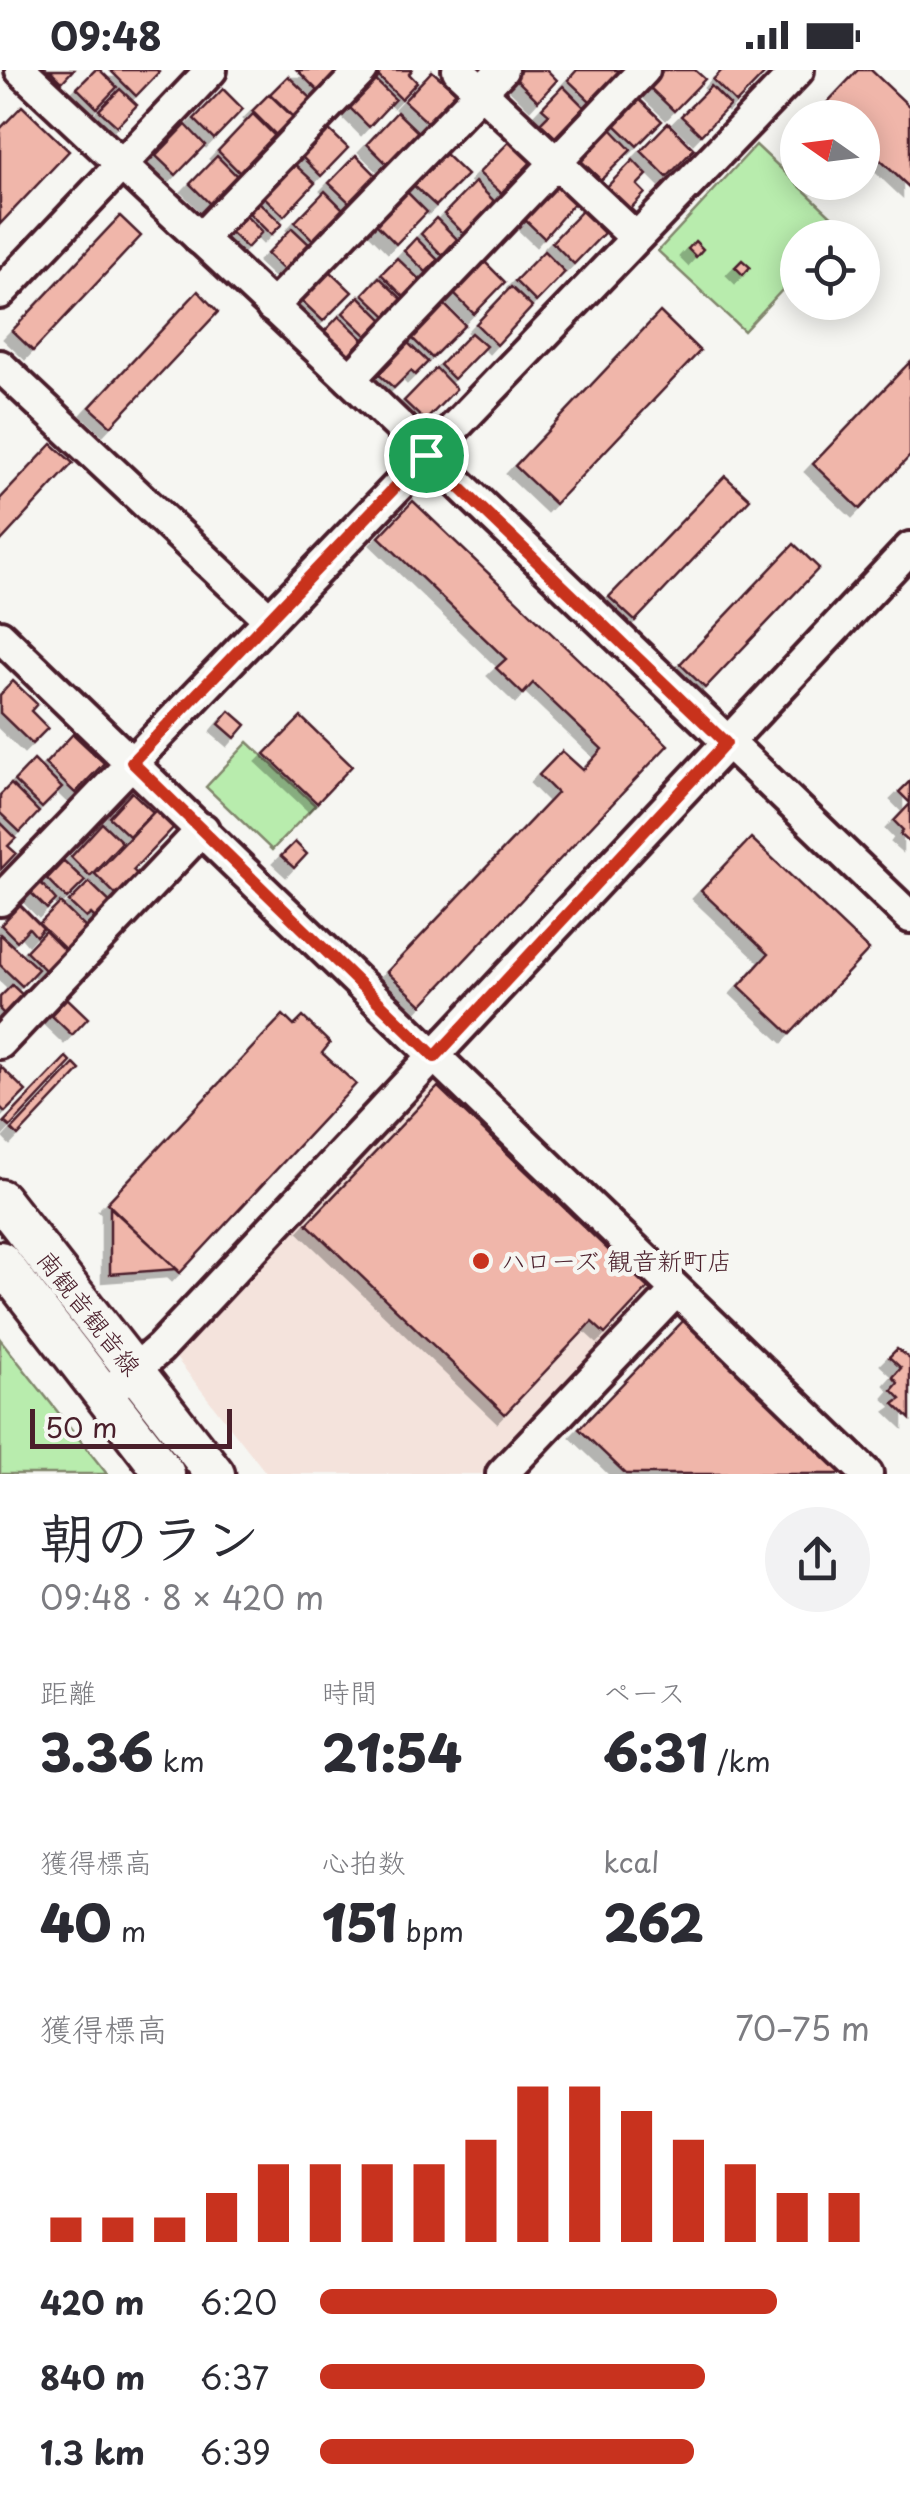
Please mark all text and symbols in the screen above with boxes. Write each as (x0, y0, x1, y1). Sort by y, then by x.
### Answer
text: 09:48 (50, 7, 162, 64)
north arrow (780, 100, 880, 200)
map controls (780, 100, 880, 320)
button: locate (780, 220, 880, 320)
pin (384, 413, 469, 498)
icon: arrive (399, 428, 454, 483)
place label: ハローズ 観音新町店 (501, 1241, 732, 1279)
street label: 南観音観音線 (29, 1242, 151, 1383)
marker: ハローズ 観音新町店 (470, 1250, 492, 1272)
scale bar (30, 1404, 232, 1448)
text: 50 m (45, 1405, 118, 1448)
text: 朝のラン (40, 1494, 260, 1577)
button: share (765, 1507, 870, 1612)
text: 09:48 · 8 × 420 m (40, 1573, 324, 1621)
text: 距離 (40, 1670, 96, 1713)
text: 時間 (322, 1670, 378, 1713)
text: ペース (603, 1670, 686, 1713)
text: 3.36 (40, 1713, 153, 1789)
text: 21:54 (322, 1713, 462, 1789)
text: 6:31 (603, 1713, 708, 1789)
text: km (153, 1739, 205, 1782)
text: /km (708, 1739, 771, 1782)
text: 獲得標高 (40, 1840, 152, 1883)
text: 心拍数 (322, 1840, 406, 1883)
text: kcal (603, 1840, 659, 1883)
text: 40 (40, 1883, 112, 1959)
text: 151 (322, 1883, 397, 1959)
text: 262 (603, 1883, 704, 1959)
text: m (112, 1909, 146, 1952)
text: bpm (397, 1909, 464, 1952)
text: 獲得標高 (40, 2004, 168, 2052)
text: 70–75 m (735, 2004, 870, 2052)
text: 420 m (40, 2278, 144, 2326)
text: 6:20 (200, 2278, 277, 2326)
text: 840 m (40, 2353, 145, 2401)
text: 6:37 (200, 2353, 269, 2401)
text: 1.3 km (40, 2428, 145, 2476)
text: 6:39 (200, 2428, 271, 2476)

